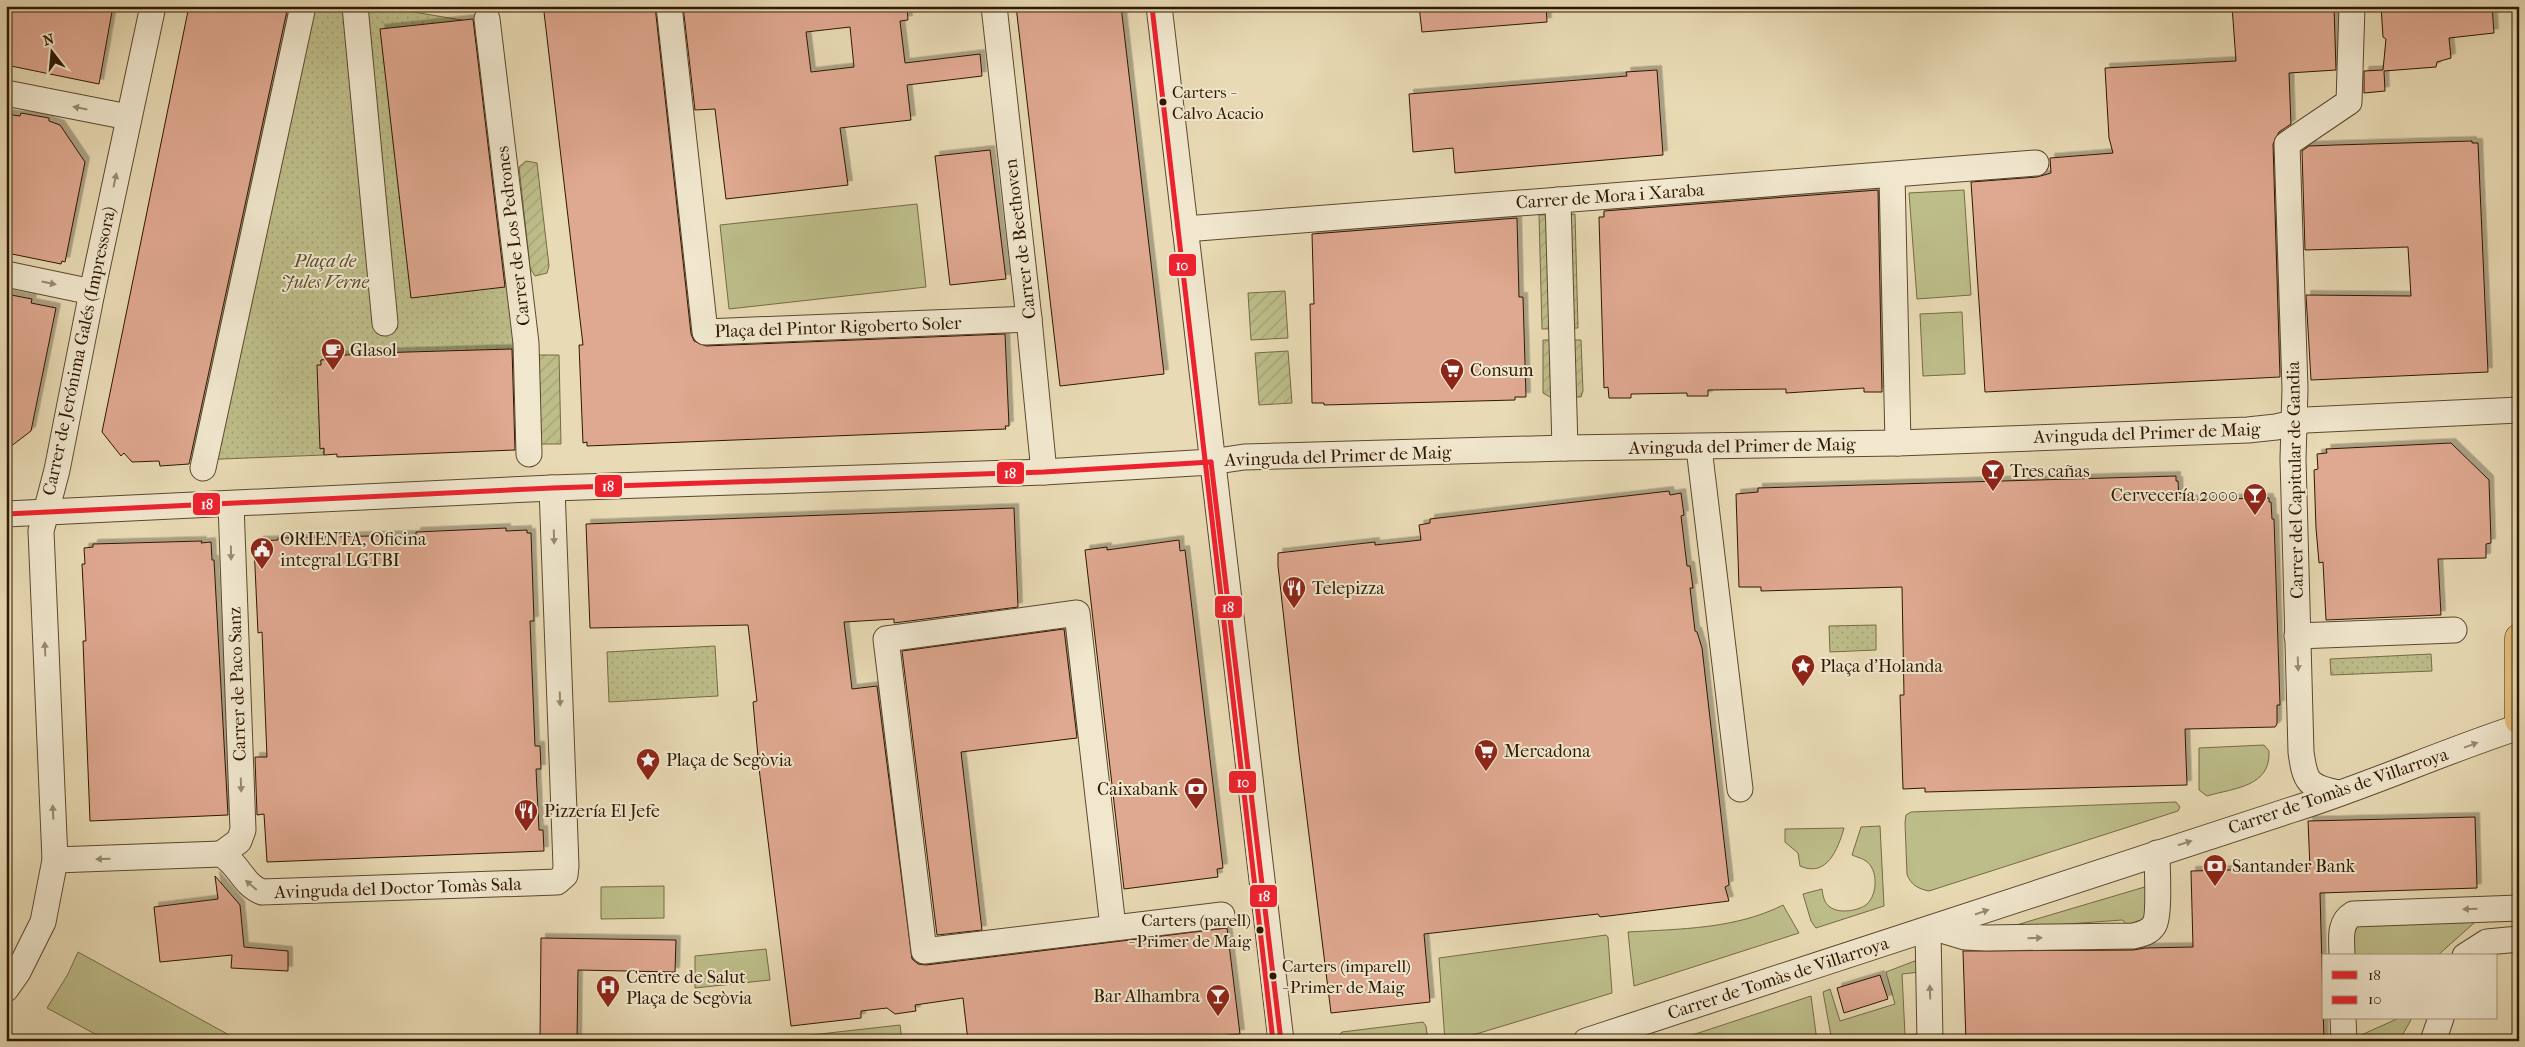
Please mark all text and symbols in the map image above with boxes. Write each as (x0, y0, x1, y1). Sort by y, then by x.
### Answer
north arrow (28, 28, 78, 78)
text: N (41, 30, 56, 50)
place label: Carters - Calvo Acacio (1172, 82, 1264, 123)
marker: Carters - Calvo Acacio (1158, 97, 1168, 107)
one-way arrow (73, 104, 88, 112)
street label: Carrer de Los Pedrones (492, 145, 535, 327)
street label: Carrer de Beethoven (1000, 157, 1041, 320)
one-way arrow (111, 172, 119, 188)
street label: Carrer de Mora i Xaraba (1515, 179, 1706, 214)
street label: Carrer de Jerónima Galés (Impressora) (39, 205, 120, 498)
park label: Plaça de Jules Verne (281, 251, 369, 293)
line badge: 10 (1168, 253, 1197, 277)
text: 10 (1176, 257, 1189, 274)
one-way arrow (41, 279, 56, 287)
street label: Plaça del Pintor Rigoberto Soler (714, 313, 962, 342)
cafe icon: Glasol (320, 337, 346, 371)
place label: Glasol (350, 340, 397, 361)
supermarket icon: Consum (1439, 357, 1465, 391)
place label: Consum (1470, 360, 1533, 381)
street label: Carrer del Capitular de Gandia (2283, 360, 2308, 599)
street label: Avinguda del Primer de Maig (2032, 419, 2261, 448)
street label: Avinguda del Primer de Maig (1627, 434, 1856, 459)
street label: Avinguda del Primer de Maig (1223, 442, 1452, 471)
bar icon: Tres cañas (1980, 458, 2006, 492)
line badge: 18 (996, 461, 1025, 485)
place label: Tres cañas (2010, 461, 2090, 482)
text: 18 (1004, 465, 1016, 482)
line badge: 18 (594, 474, 623, 498)
text: 18 (602, 478, 614, 495)
bar icon: Cervecería 2000 (2242, 482, 2268, 516)
place label: Cervecería 2000 (2111, 485, 2238, 506)
line badge: 18 (192, 492, 221, 516)
text: 18 (201, 496, 213, 513)
place label: ORIENTA, Oficina integral LGTBI (280, 529, 427, 571)
one-way arrow (551, 529, 559, 545)
public building icon: ORIENTA, Oficina integral LGTBI (249, 536, 275, 570)
one-way arrow (227, 545, 235, 561)
restaurant icon: Telepizza (1281, 575, 1307, 609)
place label: Telepizza (1312, 578, 1385, 599)
line badge: 18 (1214, 595, 1243, 619)
text: 18 (1222, 599, 1234, 616)
street label: Carrer de Paco Sanz (224, 606, 251, 762)
one-way arrow (41, 641, 49, 657)
place icon: Plaça d'Holanda (1790, 653, 1816, 687)
place label: Plaça d'Holanda (1820, 656, 1943, 677)
one-way arrow (2294, 656, 2302, 672)
one-way arrow (556, 692, 564, 708)
supermarket icon: Mercadona (1473, 738, 1499, 772)
place label: Mercadona (1504, 741, 1591, 762)
one-way arrow (2464, 741, 2479, 748)
street label: Carrer de Tomàs de Villarroya (2225, 744, 2452, 839)
place icon: Plaça de Segòvia (635, 747, 661, 781)
place label: Plaça de Segòvia (666, 750, 793, 771)
line badge: 10 (1228, 770, 1257, 794)
text: 10 (1237, 774, 1250, 791)
bank icon: Caixabank (1183, 776, 1209, 810)
one-way arrow (237, 777, 245, 793)
place label: Caixabank (1097, 779, 1179, 800)
restaurant icon: Pizzería El Jefe (513, 798, 539, 832)
place label: Pizzería El Jefe (544, 801, 660, 822)
one-way arrow (49, 804, 57, 820)
one-way arrow (2178, 839, 2193, 847)
bank icon: Santander Bank (2202, 853, 2228, 887)
one-way arrow (94, 855, 110, 863)
place label: Santander Bank (2232, 856, 2356, 877)
street label: Avinguda del Doctor Tomàs Sala (273, 874, 523, 903)
one-way arrow (245, 879, 257, 890)
line badge: 18 (1249, 884, 1278, 908)
text: 18 (1258, 888, 1270, 905)
one-way arrow (2462, 905, 2478, 913)
one-way arrow (1974, 908, 1989, 915)
place label: Carters (parell) - Primer de Maig (1128, 910, 1252, 951)
marker: Carters (parell) - Primer de Maig (1255, 925, 1265, 935)
street label: Carrer de Tomàs de Villarroya (1665, 933, 1892, 1024)
one-way arrow (2027, 933, 2043, 941)
legend (2322, 954, 2498, 1020)
place label: Carters (imparell) - Primer de Maig (1282, 956, 1411, 997)
text: 18 (2368, 966, 2381, 984)
place label: Centre de Salut Plaça de Segòvia (626, 967, 753, 1009)
marker: Carters (imparell) - Primer de Maig (1268, 971, 1278, 981)
hospital icon: Centre de Salut Plaça de Segòvia (595, 974, 621, 1008)
bar icon: Bar Alhambra (1205, 983, 1231, 1017)
one-way arrow (1925, 984, 1933, 1000)
place label: Bar Alhambra (1093, 986, 1201, 1007)
text: 10 (2368, 990, 2382, 1008)

